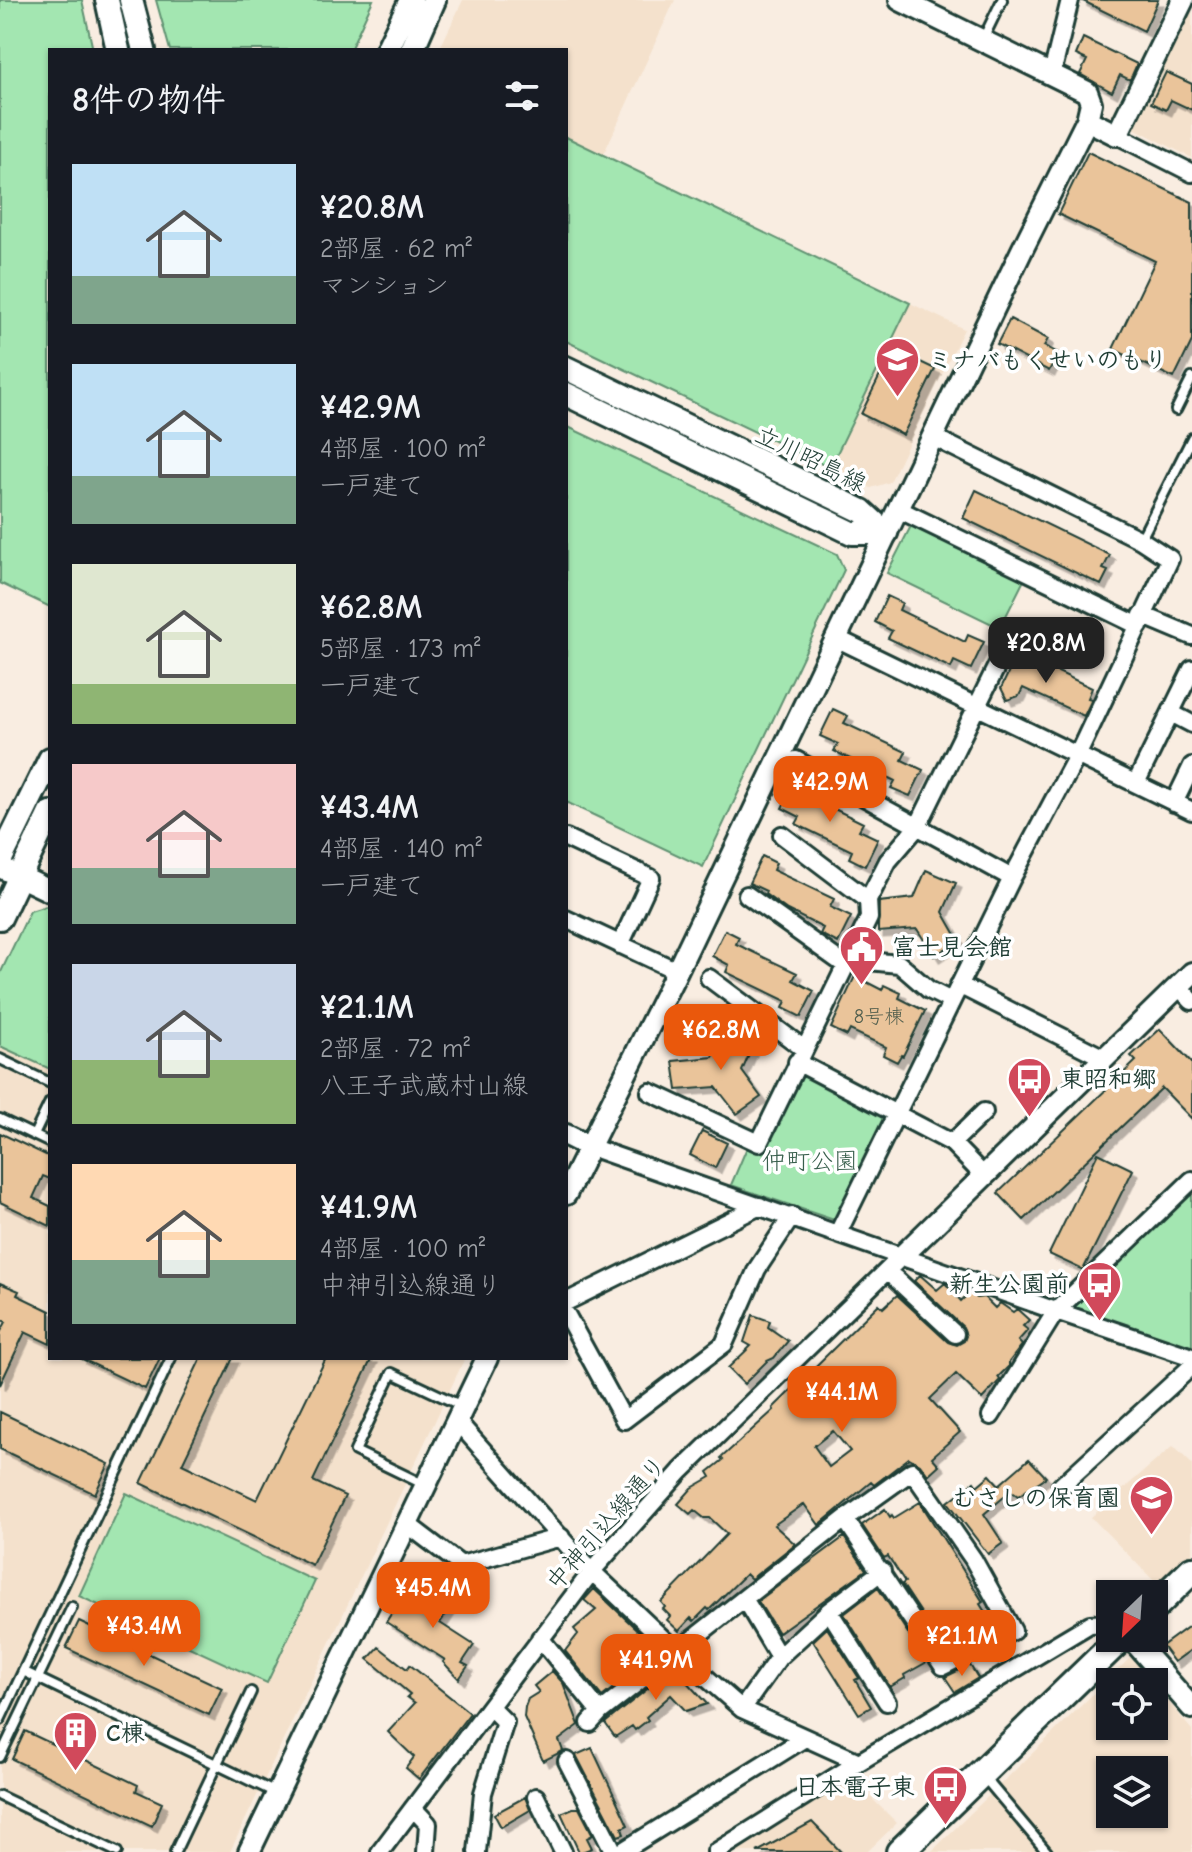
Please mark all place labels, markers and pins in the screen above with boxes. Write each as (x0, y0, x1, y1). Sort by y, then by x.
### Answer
school or university icon: ミナバもくせいのもり (873, 336, 921, 399)
place label: ミナバもくせいのもり (928, 346, 1168, 374)
pin: ¥20.8M (981, 617, 1111, 685)
pin: ¥42.9M (765, 756, 895, 824)
public building icon: 富士見会館 (837, 923, 885, 986)
place label: 富士見会館 (892, 933, 1012, 961)
pin: ¥62.8M (656, 1004, 786, 1072)
bus stop icon: 東昭和郷 (1005, 1055, 1053, 1118)
place label: 東昭和郷 (1060, 1065, 1156, 1093)
bus stop icon: 新生公園前 (1076, 1260, 1124, 1323)
place label: 新生公園前 (949, 1270, 1069, 1298)
pin: ¥44.1M (777, 1366, 907, 1434)
school or university icon: むさしの保育園 (1127, 1474, 1175, 1537)
place label: むさしの保育園 (952, 1484, 1120, 1512)
pin: ¥45.4M (368, 1562, 498, 1630)
pin: ¥43.4M (79, 1600, 209, 1668)
pin: ¥21.1M (897, 1610, 1027, 1678)
pin: ¥41.9M (591, 1634, 721, 1702)
building icon: C棟 (51, 1709, 99, 1772)
place label: C棟 (106, 1719, 145, 1747)
bus stop icon: 日本電子東 (922, 1763, 970, 1826)
place label: 日本電子東 (795, 1773, 915, 1801)

